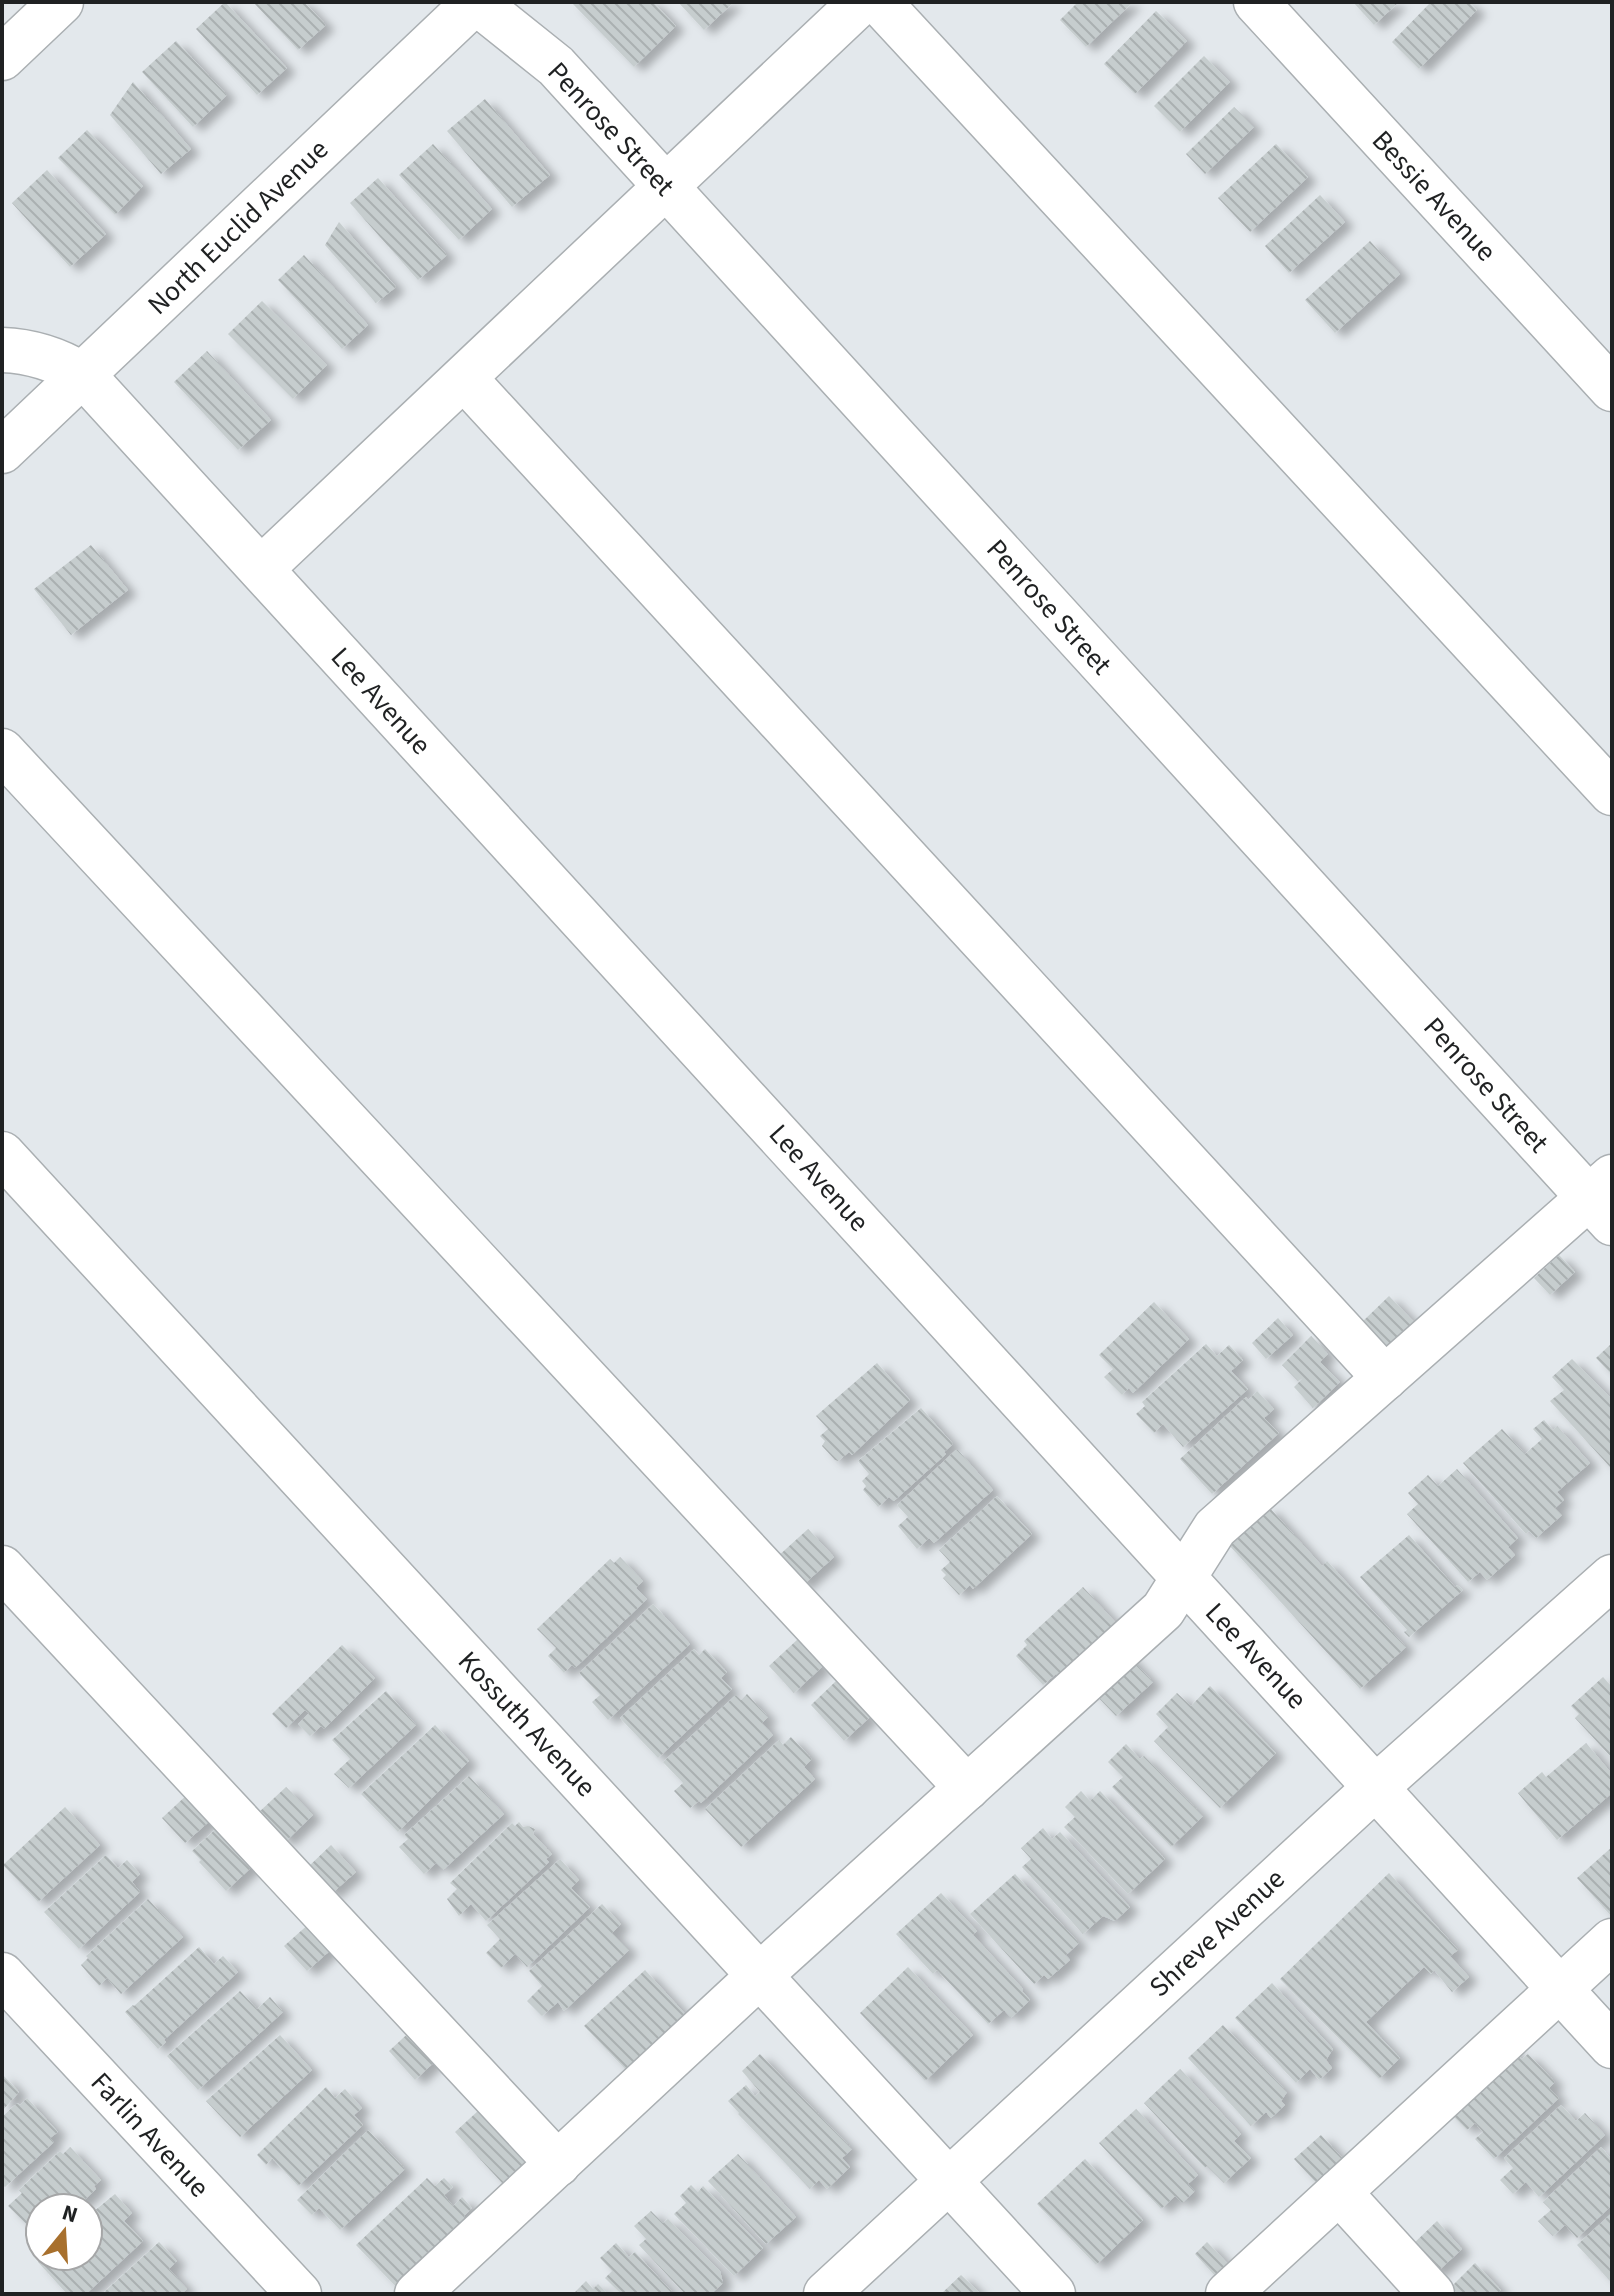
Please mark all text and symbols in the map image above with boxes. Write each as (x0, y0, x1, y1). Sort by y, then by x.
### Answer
street label: Penrose Street (538, 53, 684, 205)
street label: Bessie Avenue (1363, 121, 1505, 271)
street label: North Euclid Avenue (139, 130, 337, 324)
street label: Penrose Street (977, 530, 1121, 684)
street label: Lee Avenue (322, 638, 440, 764)
street label: Penrose Street (1414, 1008, 1558, 1162)
street label: Lee Avenue (760, 1115, 878, 1241)
street label: Lee Avenue (1196, 1594, 1316, 1718)
street label: Kossuth Avenue (449, 1642, 605, 1806)
street label: Shreve Avenue (1140, 1860, 1294, 2006)
street label: Farlin Avenue (82, 2064, 218, 2206)
north arrow (24, 2192, 104, 2272)
text: N (58, 2196, 82, 2231)

